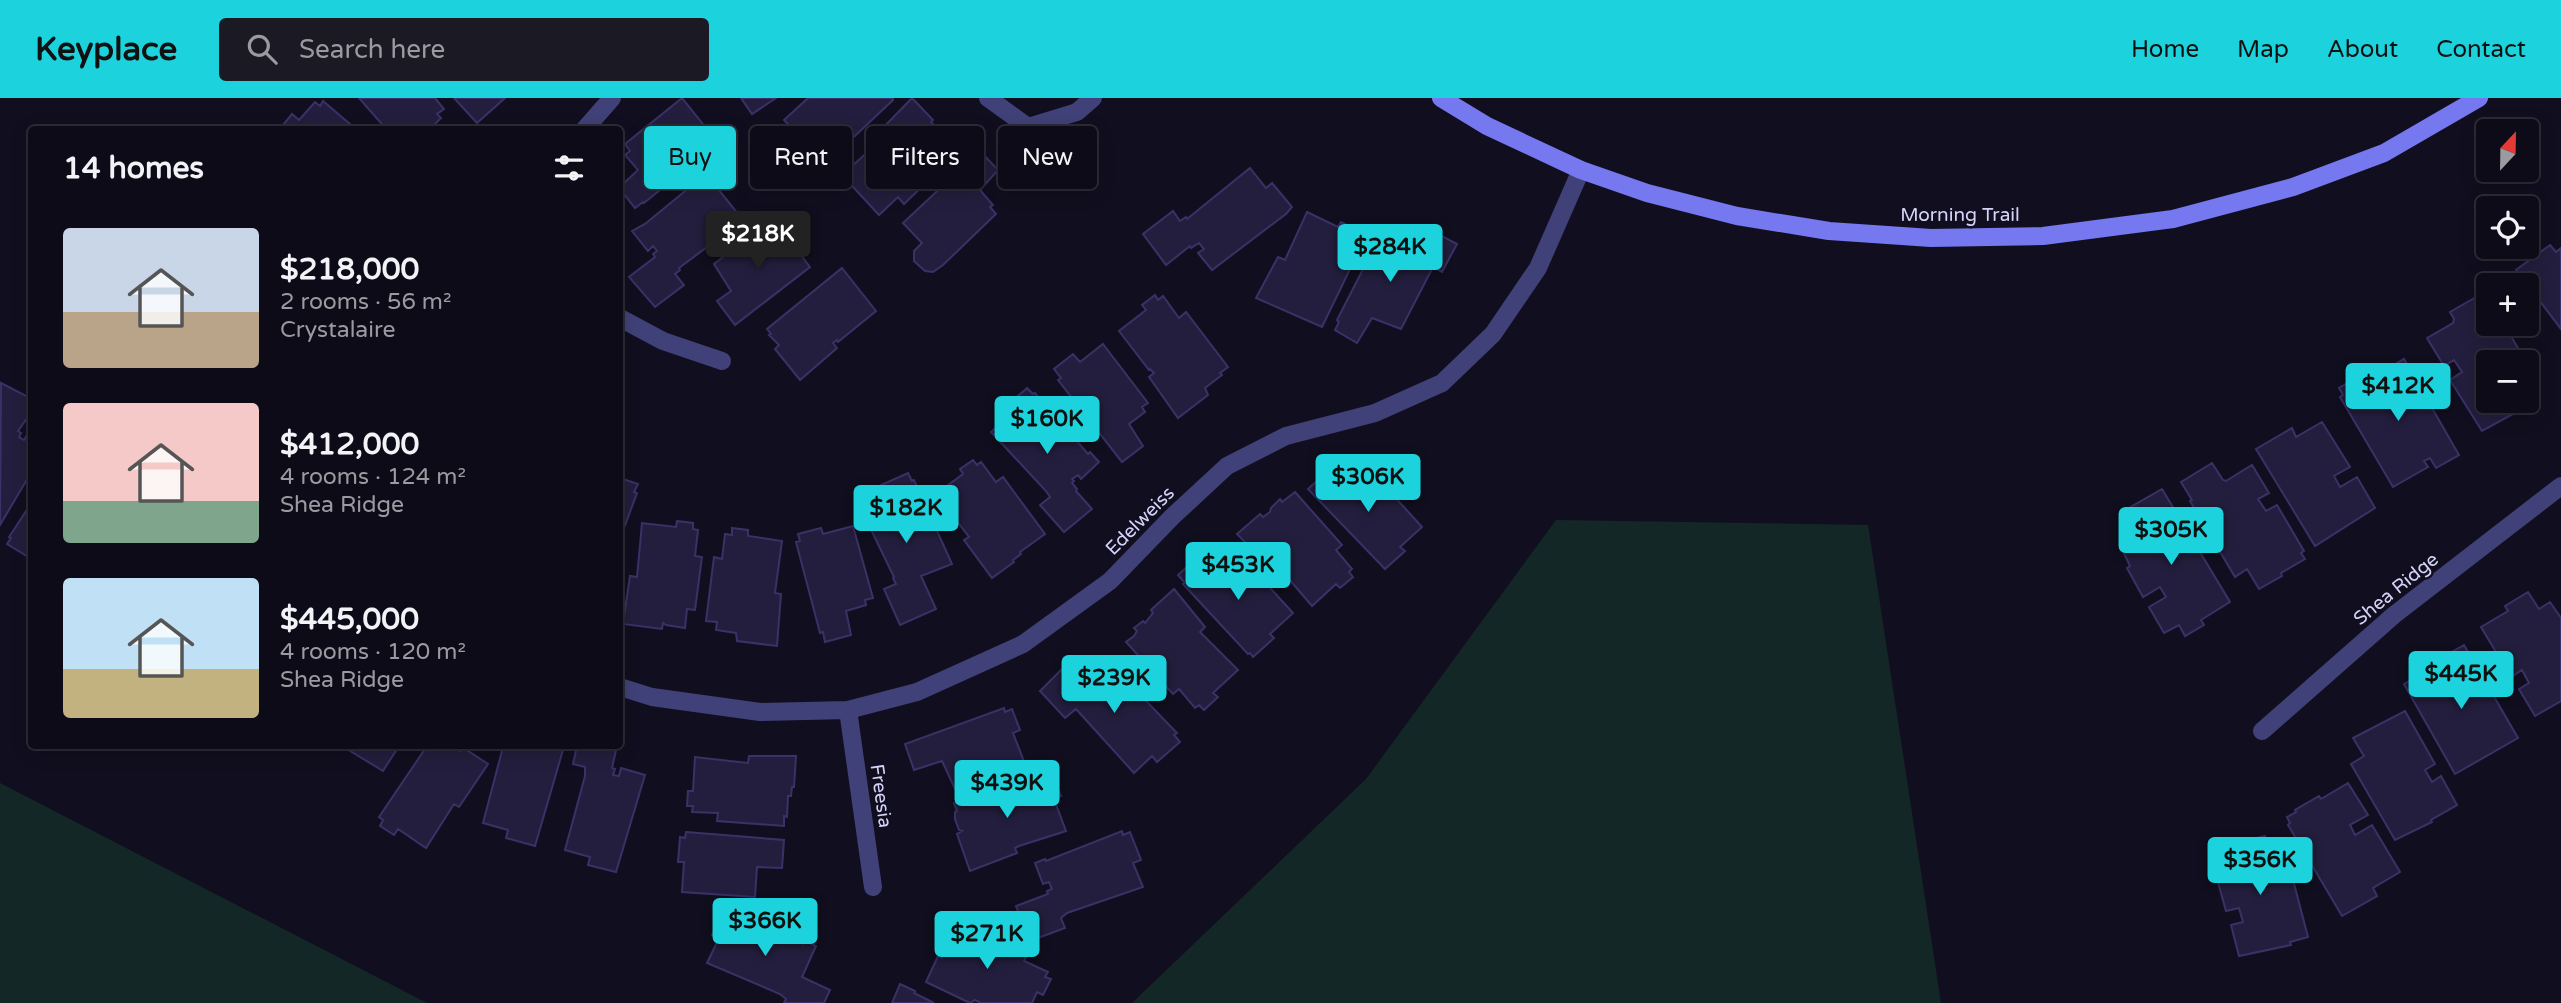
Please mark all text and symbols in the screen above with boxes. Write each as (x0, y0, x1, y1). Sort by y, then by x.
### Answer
search box (219, 18, 709, 81)
text: Keyplace (35, 30, 177, 69)
icon: search (243, 30, 281, 68)
text: Search here (299, 34, 445, 65)
text: Home (2131, 35, 2199, 64)
text: Map (2237, 35, 2289, 64)
text: About (2327, 35, 2398, 64)
text: Contact (2436, 35, 2526, 64)
north arrow (2476, 119, 2539, 182)
map controls (2476, 119, 2539, 413)
chip: Buy (644, 126, 736, 189)
chip: Rent (750, 126, 852, 189)
chip: Filters (866, 126, 984, 189)
chip: New (998, 126, 1097, 189)
icon: filters (550, 149, 588, 187)
text: 14 homes (63, 150, 204, 187)
button: locate (2476, 196, 2539, 259)
street label: Morning Trail (1900, 204, 2020, 226)
pin: $218K (709, 212, 807, 271)
text: $218K (722, 220, 794, 248)
pin: $284K (1341, 225, 1439, 284)
text: $284K (1354, 233, 1426, 261)
text: $218,000 (280, 251, 419, 288)
icon: home (119, 256, 203, 340)
button: + (2476, 273, 2539, 336)
text: 2 rooms · 56 m² (280, 288, 451, 316)
text: Crystalaire (280, 316, 396, 344)
button: − (2476, 350, 2539, 413)
pin: $412K (2349, 364, 2447, 423)
text: $412K (2362, 372, 2434, 400)
pin: $160K (998, 396, 1096, 456)
text: $160K (1011, 405, 1083, 433)
text: $412,000 (280, 426, 419, 463)
icon: home (119, 431, 203, 515)
pin: $306K (1319, 454, 1417, 514)
text: 4 rooms · 124 m² (280, 463, 466, 491)
text: $306K (1332, 463, 1404, 491)
street label: Edelweiss (1101, 482, 1179, 560)
pin: $182K (857, 486, 955, 545)
text: Shea Ridge (280, 491, 404, 519)
text: $182K (870, 494, 942, 522)
pin: $305K (2122, 508, 2220, 567)
text: $305K (2135, 516, 2207, 544)
pin: $453K (1189, 542, 1287, 602)
street label: Shea Ridge (2349, 548, 2443, 630)
text: $453K (1202, 551, 1274, 579)
text: $445,000 (280, 601, 419, 638)
icon: home (119, 606, 203, 690)
text: 4 rooms · 120 m² (280, 638, 466, 666)
pin: $445K (2412, 652, 2510, 711)
pin: $239K (1065, 656, 1163, 715)
text: $445K (2425, 660, 2497, 688)
text: $239K (1078, 664, 1150, 692)
text: Shea Ridge (280, 666, 404, 694)
pin: $439K (958, 760, 1056, 820)
street label: Freesia (866, 763, 896, 829)
text: $439K (971, 769, 1043, 797)
pin: $356K (2211, 838, 2309, 897)
text: $356K (2224, 846, 2296, 874)
pin: $366K (716, 898, 814, 958)
text: $366K (729, 907, 801, 935)
pin: $271K (938, 912, 1036, 971)
text: $271K (951, 920, 1023, 948)

